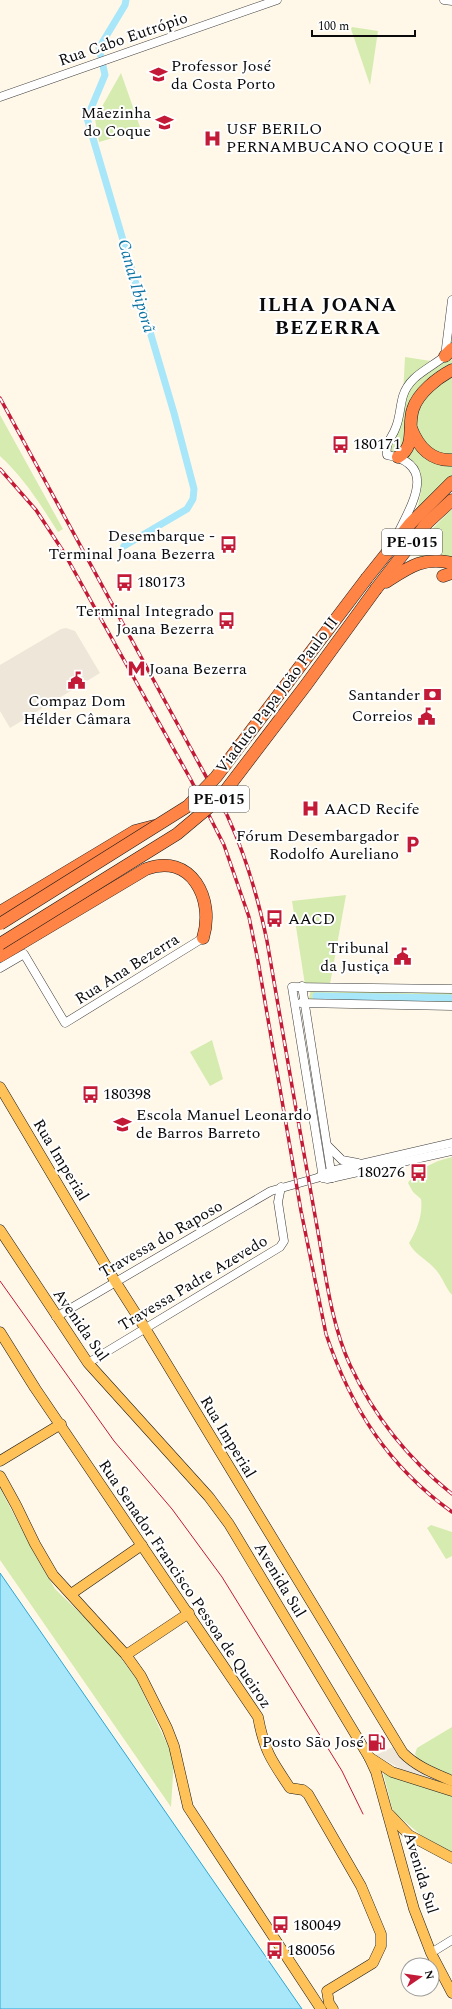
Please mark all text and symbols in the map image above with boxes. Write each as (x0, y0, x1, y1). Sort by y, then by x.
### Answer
street label: Rua Cabo Eutrópio (55, 6, 191, 72)
scale bar (312, 12, 415, 38)
text: 100 m (318, 17, 349, 36)
place label: Professor José da Costa Porto (171, 54, 275, 96)
school or university icon: Professor José da Costa Porto (148, 65, 168, 85)
place label: Mãezinha do Coque (81, 101, 151, 143)
school or university icon: Mãezinha do Coque (154, 112, 174, 132)
place label: USF BERILO PERNAMBUCANO COQUE I (226, 117, 444, 159)
hospital icon: USF BERILO PERNAMBUCANO COQUE I (203, 128, 223, 148)
water label: Canal Ibiporã (110, 236, 162, 336)
district label: ILHA JOANA BEZERRA (258, 290, 398, 343)
place label: 180171 (353, 432, 401, 456)
bus stop icon: 180171 (330, 434, 350, 454)
place label: Desembarque - Terminal Joana Bezerra (49, 524, 215, 566)
road number: PE-015 (382, 529, 442, 555)
bus stop icon: Desembarque - Terminal Joana Bezerra (218, 535, 238, 555)
place label: 180173 (137, 570, 185, 594)
bus stop icon: 180173 (114, 572, 134, 592)
place label: Terminal Integrado Joana Bezerra (76, 599, 214, 641)
bus stop icon: Terminal Integrado Joana Bezerra (217, 610, 237, 630)
street label: Viaduto Papa João Paulo II (210, 611, 344, 779)
place label: Joana Bezerra (149, 657, 247, 681)
metro station icon: Joana Bezerra (126, 659, 146, 679)
public building icon: Compaz Dom Hélder Câmara (67, 670, 87, 690)
place label: Santander (348, 683, 420, 707)
bank icon: Santander (423, 685, 443, 705)
place label: Compaz Dom Hélder Câmara (23, 689, 131, 731)
place label: Correios (352, 704, 413, 728)
public building icon: Correios (416, 706, 436, 726)
road number: PE-015 (189, 786, 249, 812)
place label: AACD Recife (324, 797, 419, 821)
hospital icon: AACD Recife (301, 799, 321, 819)
place label: Fórum Desembargador Rodolfo Aureliano (236, 824, 399, 866)
parking icon: Fórum Desembargador Rodolfo Aureliano (402, 835, 422, 855)
place label: AACD (288, 907, 335, 931)
bus stop icon: AACD (265, 909, 285, 929)
street label: Rua Ana Bezerra (70, 927, 184, 1011)
place label: Tribunal da Justiça (320, 936, 389, 978)
public building icon: Tribunal da Justiça (392, 947, 412, 967)
place label: 180398 (103, 1082, 151, 1106)
bus stop icon: 180398 (80, 1084, 100, 1104)
place label: Escola Manuel Leonardo de Barros Barreto (136, 1103, 312, 1145)
street label: Rua Imperial (27, 1114, 95, 1206)
school or university icon: Escola Manuel Leonardo de Barros Barreto (113, 1114, 133, 1134)
place label: 180276 (357, 1160, 405, 1184)
bus stop icon: 180276 (408, 1162, 428, 1182)
street label: Travessa do Raposo (95, 1194, 227, 1284)
street label: Travessa Padre Azevedo (114, 1229, 272, 1337)
street label: Avenida Sul (47, 1284, 115, 1366)
street label: Rua Imperial (194, 1391, 262, 1483)
street label: Rua Senador Francisco Pessoa de Queiroz (92, 1455, 278, 1713)
street label: Avenida Sul (248, 1538, 312, 1622)
place label: Posto São José (262, 1730, 364, 1754)
fuel station icon: Posto São José (367, 1732, 387, 1752)
street label: Avenida Sul (397, 1829, 445, 1917)
place label: 180049 (293, 1913, 341, 1937)
bus stop icon: 180049 (270, 1915, 290, 1935)
place label: 180056 (287, 1938, 335, 1962)
bus stop icon: 180056 (264, 1940, 284, 1960)
north arrow (400, 1957, 440, 1997)
text: N (420, 1969, 439, 1981)

